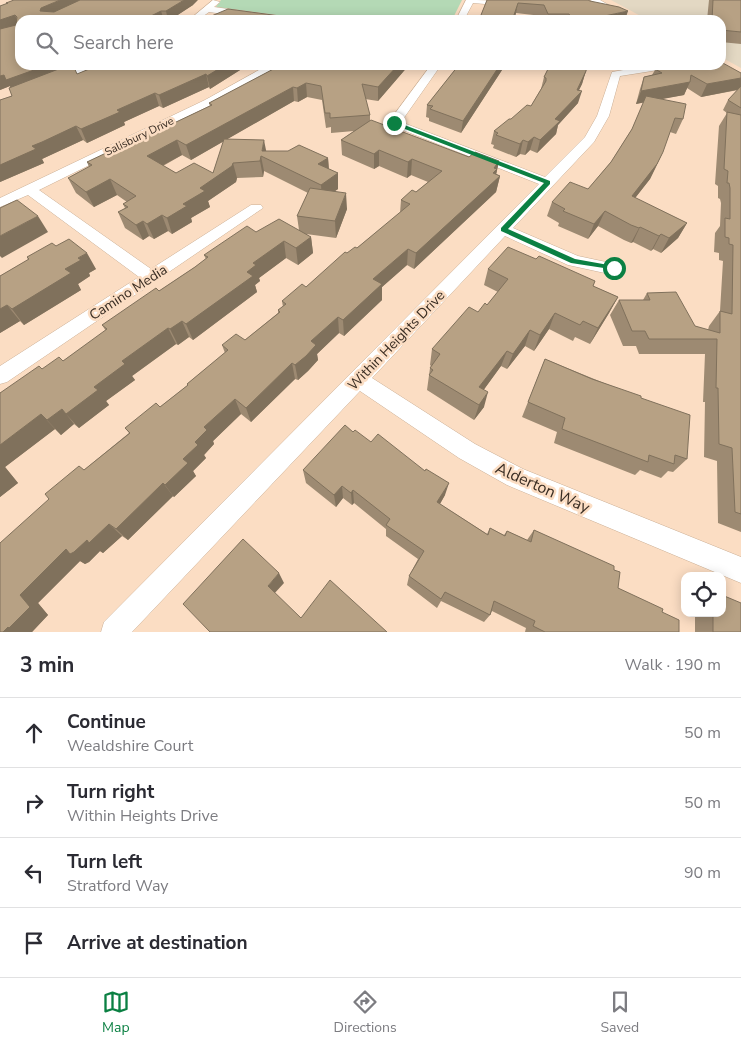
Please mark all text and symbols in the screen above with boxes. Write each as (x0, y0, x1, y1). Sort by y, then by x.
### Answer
search box (15, 15, 726, 70)
icon: search (33, 29, 61, 57)
text: Search here (73, 30, 174, 56)
route end (383, 112, 406, 135)
street label: Salisbury Drive (102, 113, 176, 160)
route start (603, 257, 626, 280)
street label: Camino Media (86, 260, 171, 325)
street label: Within Heights Drive (344, 286, 449, 395)
street label: Alderton Way (492, 457, 594, 519)
map controls (681, 572, 726, 617)
button: locate (681, 572, 726, 617)
text: 3 min (20, 651, 74, 679)
text: Walk · 190 m (625, 654, 721, 676)
text: Continue (67, 709, 146, 735)
icon: ahead (20, 719, 48, 747)
text: 50 m (684, 722, 721, 744)
text: Wealdshire Court (67, 735, 193, 757)
text: Turn right (67, 779, 154, 805)
icon: right (20, 789, 48, 817)
text: 50 m (684, 792, 721, 814)
text: Within Heights Drive (67, 805, 218, 827)
text: Turn left (67, 849, 142, 875)
icon: left (20, 859, 48, 887)
text: 90 m (684, 862, 721, 884)
text: Stratford Way (67, 875, 169, 897)
icon: arrive (20, 929, 48, 957)
text: Arrive at destination (67, 930, 248, 956)
tab: Map (102, 988, 130, 1037)
tab: Directions (334, 988, 397, 1037)
tab: Saved (600, 988, 639, 1037)

